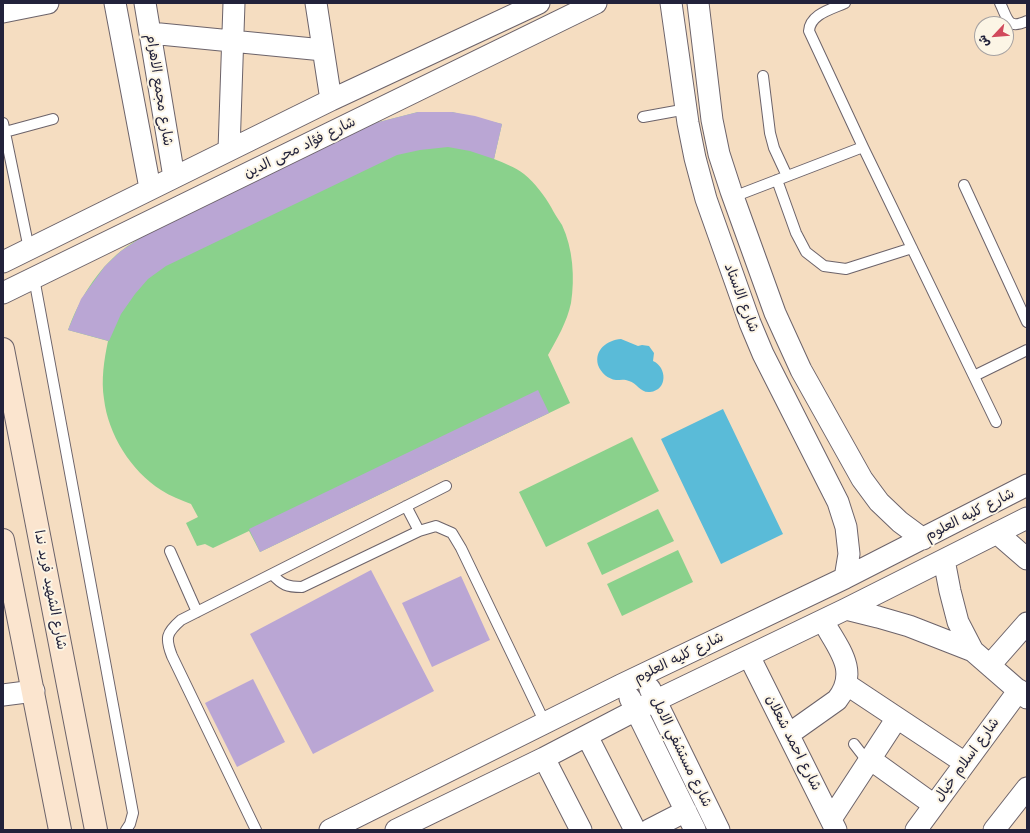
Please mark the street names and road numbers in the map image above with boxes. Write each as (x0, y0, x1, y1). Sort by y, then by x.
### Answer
street label: شارع مجمع الاهرام (142, 33, 176, 147)
street label: شارع فؤاد محى الدين (241, 114, 359, 182)
street label: شارع الاستاد (720, 261, 762, 335)
street label: شارع كليه العلوم (923, 485, 1017, 545)
street label: شارع الشهيد فريد ندا (30, 529, 70, 651)
street label: شارع كليه العلوم (631, 629, 727, 687)
street label: شارع احمد شعلان (762, 692, 824, 794)
street label: شارع مستشفي الامل (647, 694, 715, 810)
street label: شارع اسلام خيال (931, 715, 1003, 805)

